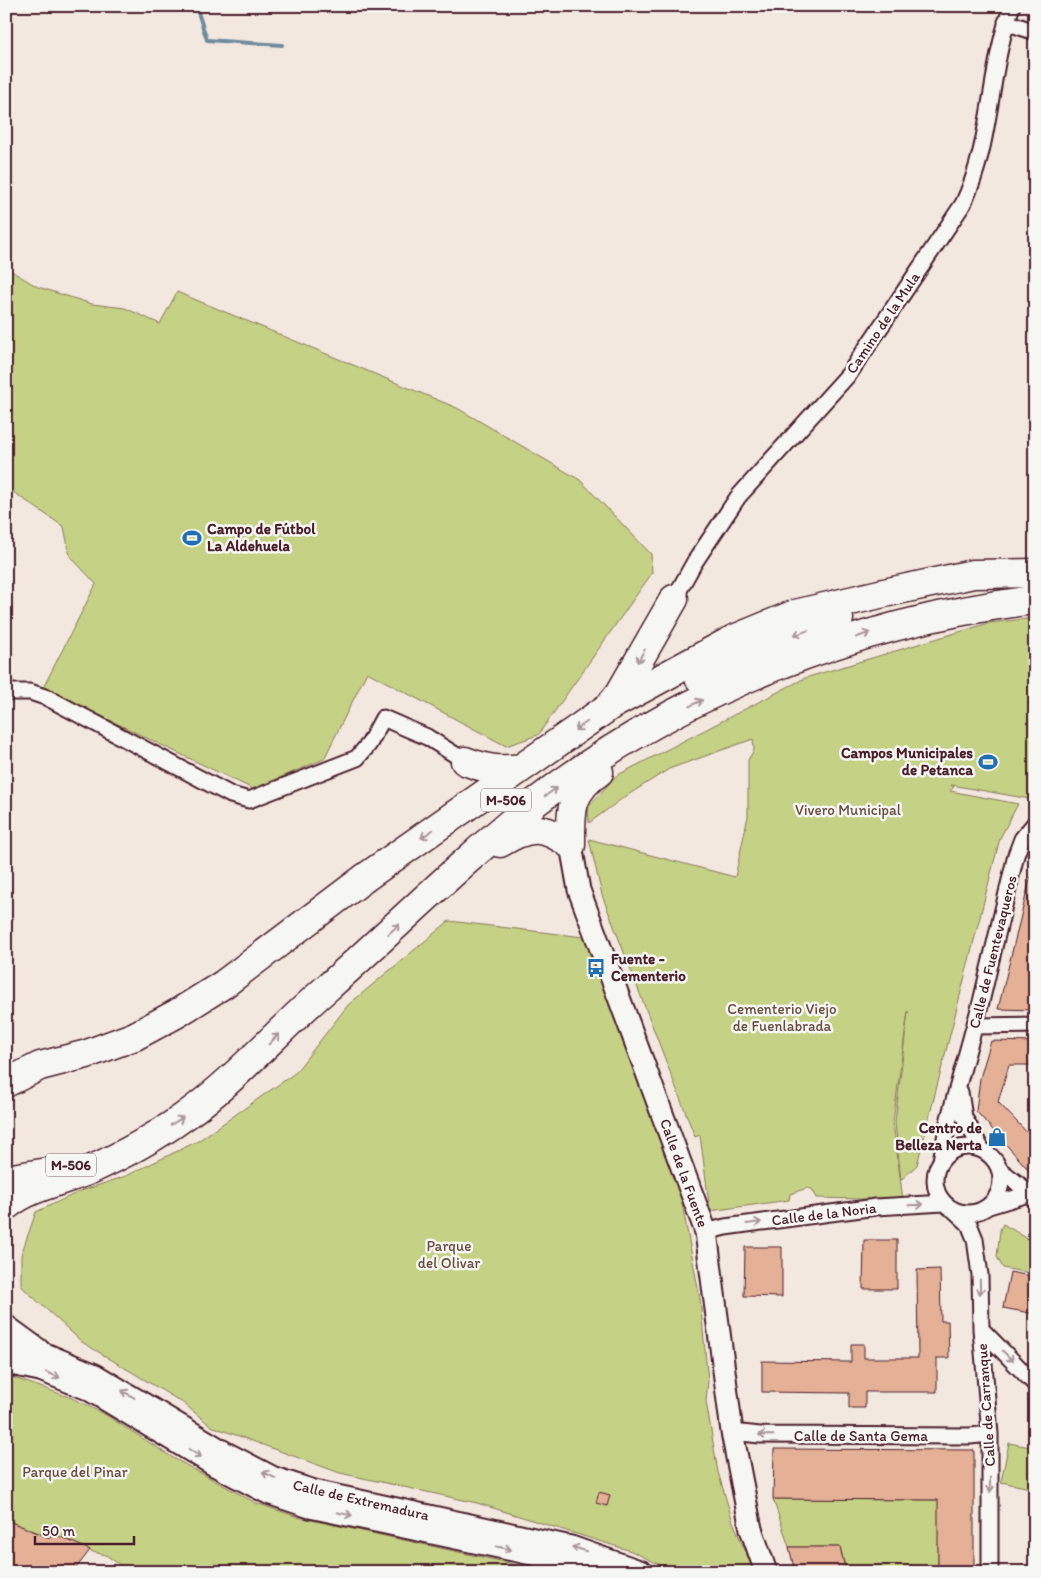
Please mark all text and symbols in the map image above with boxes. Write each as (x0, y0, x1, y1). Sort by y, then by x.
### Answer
street label: Camino de la Mula (842, 269, 924, 377)
place label: Campo de Fútbol La Aldehuela (207, 520, 316, 555)
sports icon: Campo de Fútbol La Aldehuela (181, 527, 203, 549)
one-way arrow (794, 629, 809, 638)
one-way arrow (854, 630, 870, 640)
one-way arrow (636, 649, 646, 663)
one-way arrow (688, 698, 703, 708)
one-way arrow (574, 721, 588, 731)
place label: Campos Municipales de Petanca (841, 744, 973, 779)
sports icon: Campos Municipales de Petanca (977, 751, 999, 773)
one-way arrow (544, 787, 558, 797)
road number: M-506 (481, 788, 531, 812)
park label: Vivero Municipal (795, 801, 902, 819)
one-way arrow (420, 829, 434, 839)
street label: Calle de Fuentevaqueros (965, 873, 1021, 1031)
one-way arrow (387, 923, 400, 935)
place label: Fuente - Cementerio (611, 950, 686, 985)
bus stop icon: Fuente - Cementerio (585, 957, 607, 979)
park label: Cementerio Viejo de Fuenlabrada (727, 1000, 837, 1035)
one-way arrow (267, 1033, 280, 1045)
one-way arrow (170, 1116, 184, 1127)
street label: Calle de la Fuente (656, 1116, 712, 1230)
place label: Centro de Belleza Nerta (895, 1119, 983, 1154)
shop icon: Centro de Belleza Nerta (986, 1126, 1008, 1148)
road number: M-506 (46, 1154, 96, 1176)
street label: Calle de la Noria (770, 1199, 878, 1229)
one-way arrow (908, 1200, 924, 1210)
one-way arrow (746, 1218, 762, 1228)
park label: Parque del Olivar (418, 1237, 481, 1272)
one-way arrow (975, 1279, 985, 1295)
street label: Calle de Carranque (973, 1343, 999, 1467)
one-way arrow (1002, 1350, 1014, 1362)
one-way arrow (45, 1371, 60, 1380)
one-way arrow (120, 1389, 135, 1399)
street label: Calle de Santa Gema (794, 1427, 928, 1445)
one-way arrow (758, 1430, 774, 1440)
one-way arrow (188, 1449, 202, 1459)
park label: Parque del Pinar (22, 1463, 128, 1481)
one-way arrow (261, 1470, 276, 1480)
street label: Calle de Extremadura (291, 1476, 431, 1525)
one-way arrow (985, 1476, 995, 1492)
one-way arrow (336, 1510, 352, 1520)
scale bar (35, 1513, 134, 1545)
text: 50 m (42, 1522, 75, 1540)
one-way arrow (495, 1543, 511, 1553)
one-way arrow (572, 1544, 588, 1554)

